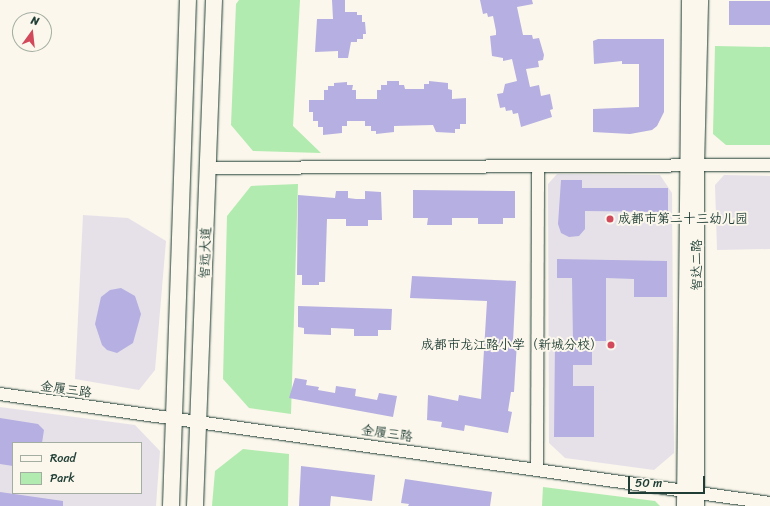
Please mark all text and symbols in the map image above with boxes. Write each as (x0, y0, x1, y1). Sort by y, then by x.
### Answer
text: N (29, 11, 41, 31)
north arrow (12, 12, 52, 52)
place label: 成都市第二十三幼儿园 (618, 211, 748, 227)
marker: 成都市第二十三幼儿园 (605, 214, 615, 224)
street label: 智远大道 (197, 227, 215, 279)
street label: 智达二路 (689, 239, 705, 291)
place label: 成都市龙江路小学（新城分校） (421, 337, 603, 353)
marker: 成都市龙江路小学（新城分校） (606, 340, 616, 350)
street label: 金履三路 (39, 379, 93, 401)
street label: 金履三路 (360, 423, 414, 445)
legend (12, 442, 142, 494)
text: Road (50, 447, 76, 469)
text: Park (50, 467, 75, 489)
scale bar (630, 468, 707, 494)
text: 50 m (635, 472, 662, 494)

